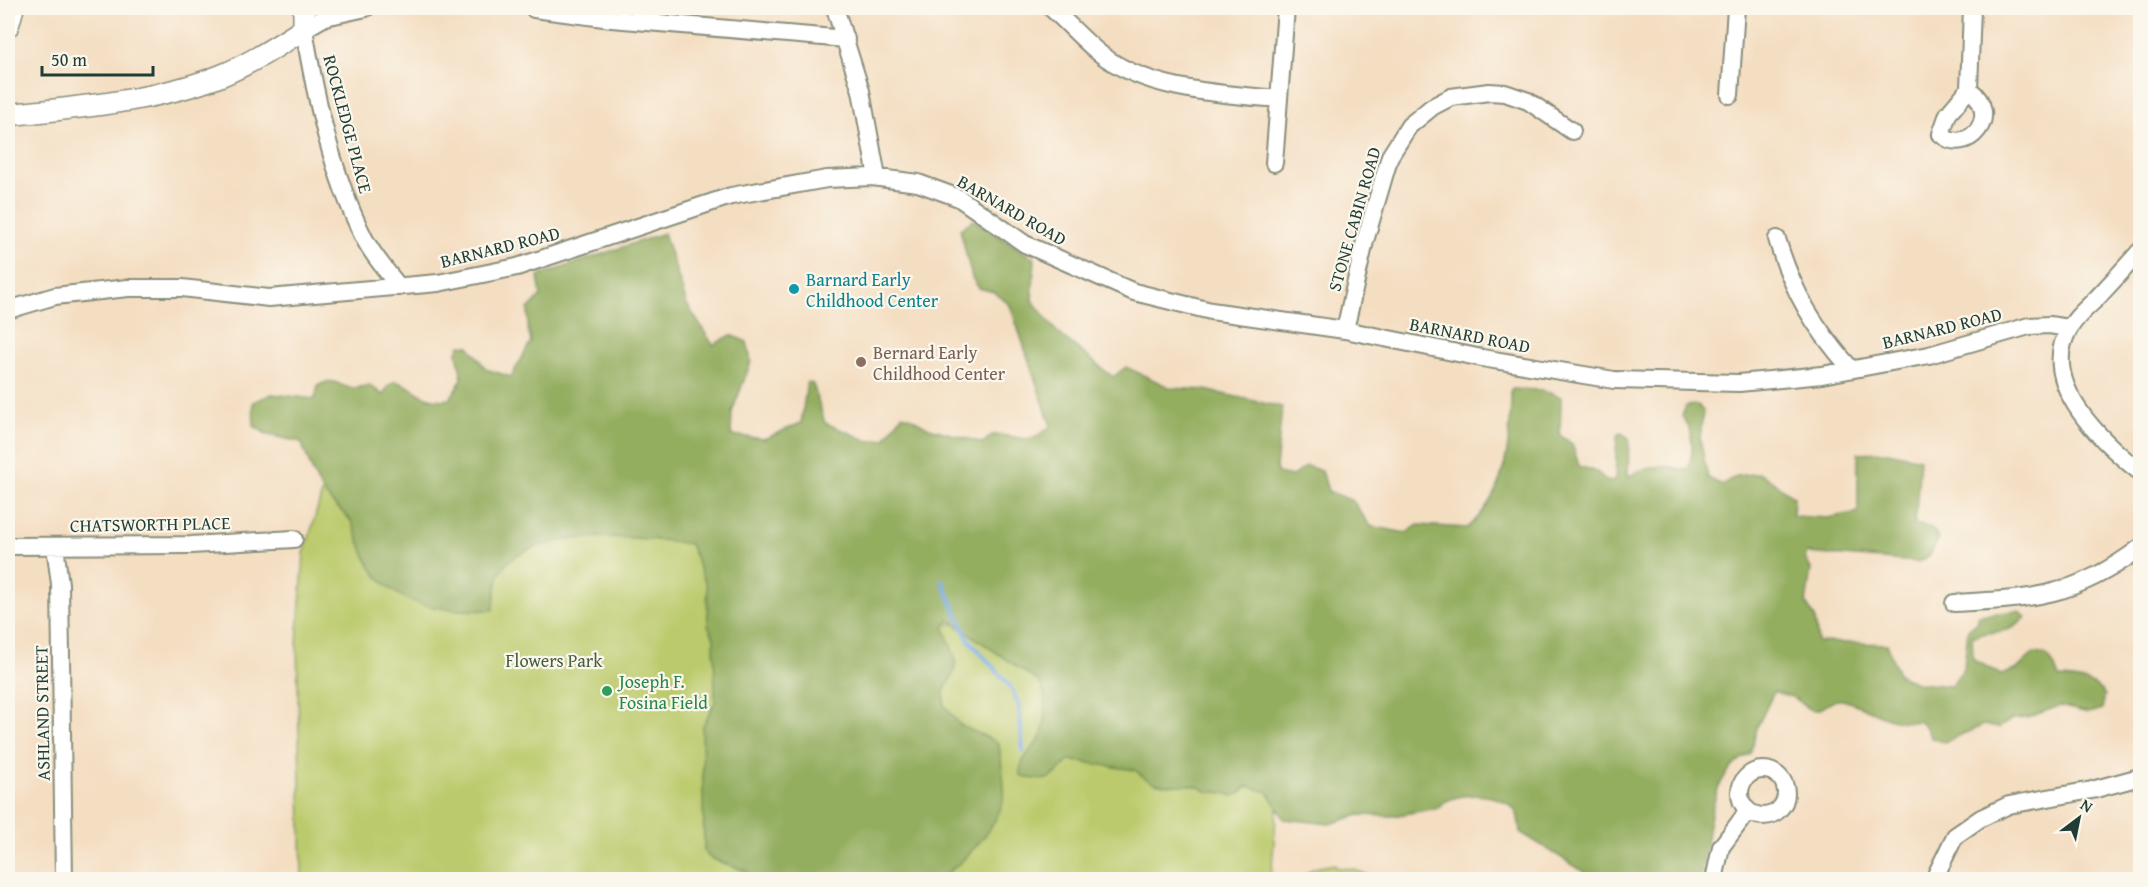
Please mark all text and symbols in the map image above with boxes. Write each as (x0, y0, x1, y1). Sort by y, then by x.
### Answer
scale bar (42, 39, 153, 77)
text: 50 m (51, 46, 87, 73)
street label: ROCKLEDGE PLACE (317, 52, 379, 196)
street label: STONE CABIN ROAD (1320, 144, 1388, 294)
street label: BARNARD ROAD (952, 168, 1072, 252)
street label: BARNARD ROAD (438, 219, 563, 275)
place label: Barnard Early Childhood Center (806, 266, 939, 314)
marker: Barnard Early Childhood Center (787, 282, 801, 296)
street label: BARNARD ROAD (1880, 300, 2005, 356)
street label: BARNARD ROAD (1408, 310, 1533, 360)
place label: Bernard Early Childhood Center (873, 339, 1006, 387)
marker: Bernard Early Childhood Center (854, 355, 868, 369)
street label: CHATSWORTH PLACE (70, 509, 230, 539)
street label: ASHLAND STREET (27, 645, 57, 781)
park label: Flowers Park (506, 647, 603, 674)
place label: Joseph F. Fosina Field (617, 668, 708, 716)
marker: Joseph F. Fosina Field (600, 684, 614, 698)
north arrow (2049, 788, 2109, 848)
text: N (2076, 792, 2098, 818)

